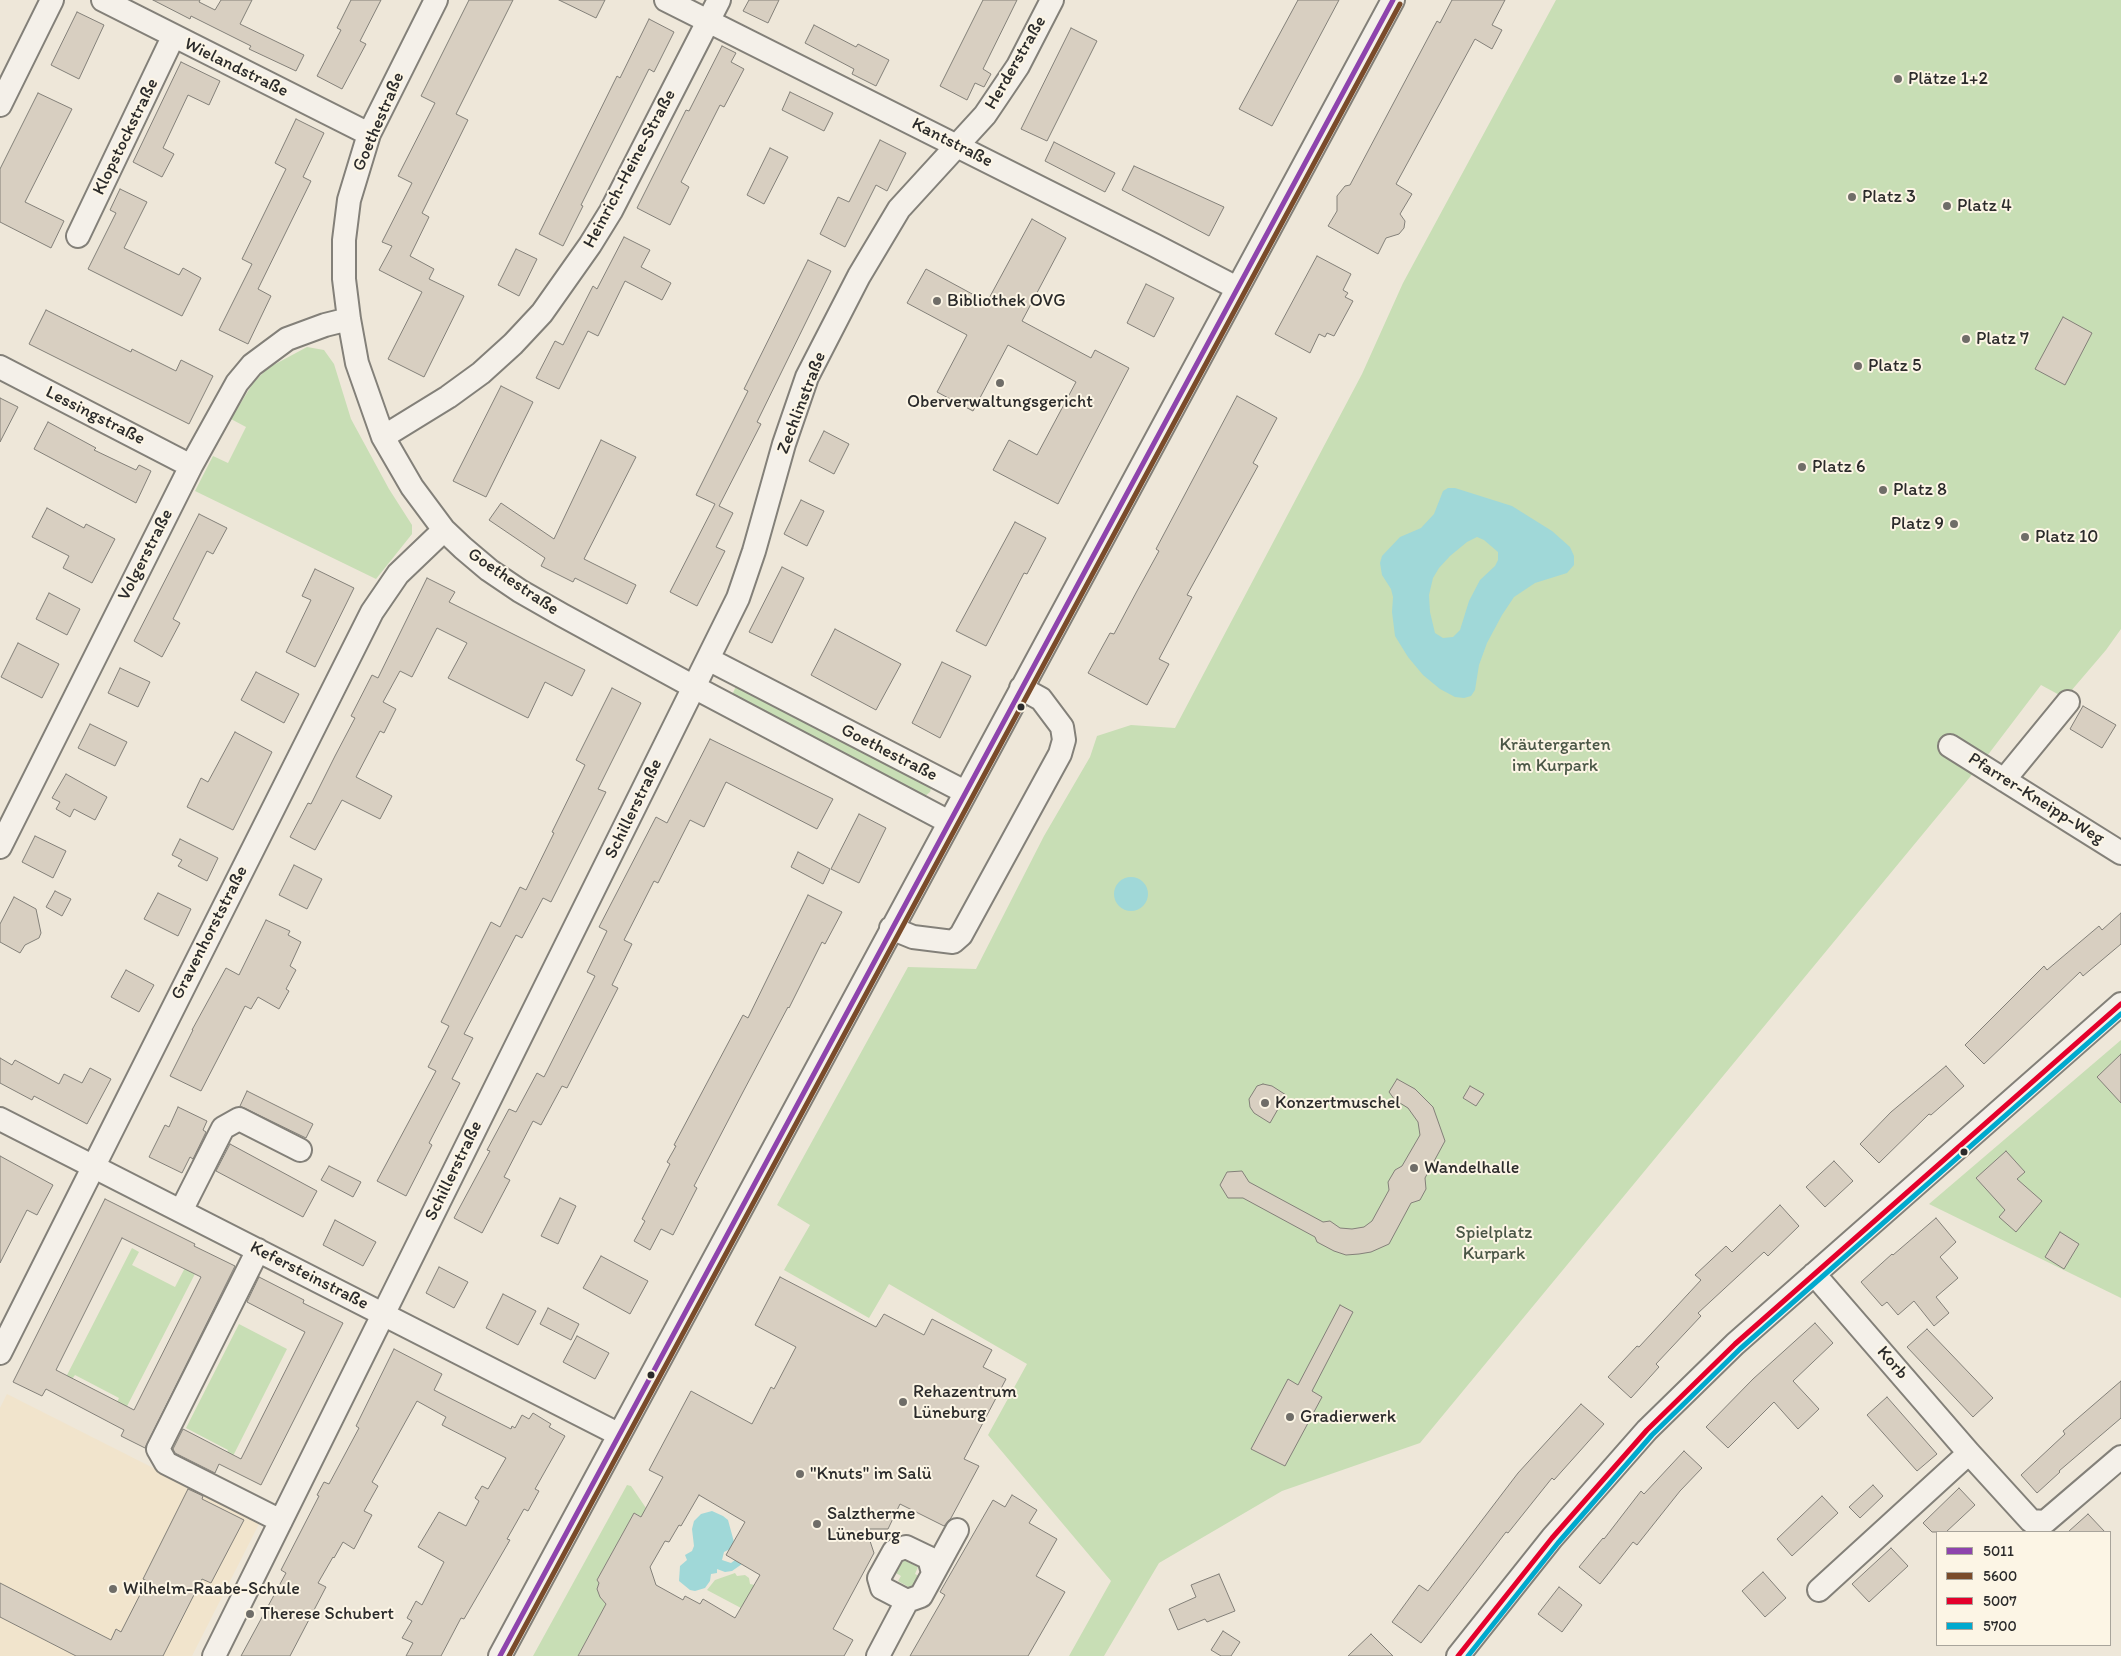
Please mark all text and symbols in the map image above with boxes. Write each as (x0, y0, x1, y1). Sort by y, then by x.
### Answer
street label: Herderstraße (981, 12, 1051, 114)
street label: Wielandstraße (180, 33, 292, 103)
place label: Plätze 1+2 (1908, 68, 1988, 90)
street label: Goethestraße (348, 69, 410, 175)
marker: Plätze 1+2 (1892, 73, 1904, 85)
street label: Klopstockstraße (88, 75, 164, 199)
street label: Heinrich-Heine-Straße (579, 86, 681, 252)
street label: Kantstraße (908, 113, 996, 173)
place label: Platz 3 (1862, 186, 1916, 208)
marker: Platz 3 (1846, 191, 1858, 203)
place label: Platz 4 (1957, 195, 2012, 217)
marker: Platz 4 (1941, 200, 1953, 212)
place label: Bibliothek OVG (947, 290, 1066, 312)
marker: Bibliothek OVG (931, 295, 943, 307)
place label: Platz 7 (1976, 328, 2029, 350)
marker: Platz 7 (1960, 333, 1972, 345)
street label: Zechlinstraße (773, 349, 831, 457)
place label: Platz 5 (1868, 355, 1921, 377)
marker: Platz 5 (1852, 360, 1864, 372)
marker: Oberverwaltungsgericht (994, 377, 1006, 389)
street label: Lessingstraße (42, 382, 148, 450)
place label: Oberverwaltungsgericht (907, 391, 1093, 413)
place label: Platz 6 (1812, 456, 1865, 478)
marker: Platz 6 (1796, 461, 1808, 473)
place label: Platz 8 (1893, 479, 1947, 501)
marker: Platz 8 (1877, 484, 1889, 496)
street label: Volgerstraße (114, 506, 178, 604)
place label: Platz 9 (1891, 513, 1944, 535)
marker: Platz 9 (1948, 518, 1960, 530)
place label: Platz 10 (2035, 526, 2098, 548)
marker: Platz 10 (2019, 531, 2031, 543)
street label: Goethestraße (463, 544, 563, 620)
unlabelled marker (1016, 702, 1026, 712)
street label: Goethestraße (837, 719, 941, 787)
park label: Kräutergarten im Kurpark (1499, 734, 1611, 776)
street label: Pfarrer-Kneipp-Weg (1964, 748, 2108, 850)
street label: Schillerstraße (601, 756, 667, 862)
street label: Gravenhorststraße (167, 862, 253, 1004)
place label: Konzertmuschel (1275, 1092, 1400, 1114)
marker: Konzertmuschel (1259, 1097, 1271, 1109)
street label: Schillerstraße (421, 1118, 487, 1224)
unlabelled marker (1959, 1147, 1969, 1157)
place label: Wandelhalle (1424, 1157, 1519, 1179)
marker: Wandelhalle (1408, 1162, 1420, 1174)
park label: Spielplatz Kurpark (1456, 1222, 1532, 1264)
street label: Kefersteinstraße (246, 1237, 372, 1315)
street label: Korb (1872, 1342, 1912, 1384)
unlabelled marker (646, 1370, 656, 1380)
place label: Rehazentrum Lüneburg (913, 1381, 1017, 1424)
marker: Rehazentrum Lüneburg (897, 1396, 909, 1408)
place label: Gradierwerk (1300, 1406, 1396, 1428)
marker: Gradierwerk (1284, 1411, 1296, 1423)
place label: "Knuts" im Salü (810, 1463, 932, 1485)
marker: "Knuts" im Salü (794, 1468, 806, 1480)
place label: Salztherme Lüneburg (827, 1503, 915, 1546)
marker: Salztherme Lüneburg (811, 1518, 823, 1530)
legend (1936, 1531, 2111, 1646)
text: 5011 (1983, 1542, 2014, 1560)
text: 5600 (1983, 1567, 2017, 1585)
place label: Wilhelm-Raabe-Schule (123, 1578, 300, 1600)
marker: Wilhelm-Raabe-Schule (107, 1583, 119, 1595)
text: 5007 (1983, 1592, 2017, 1610)
place label: Therese Schubert (260, 1603, 394, 1625)
marker: Therese Schubert (244, 1608, 256, 1620)
text: 5700 (1983, 1617, 2017, 1635)

